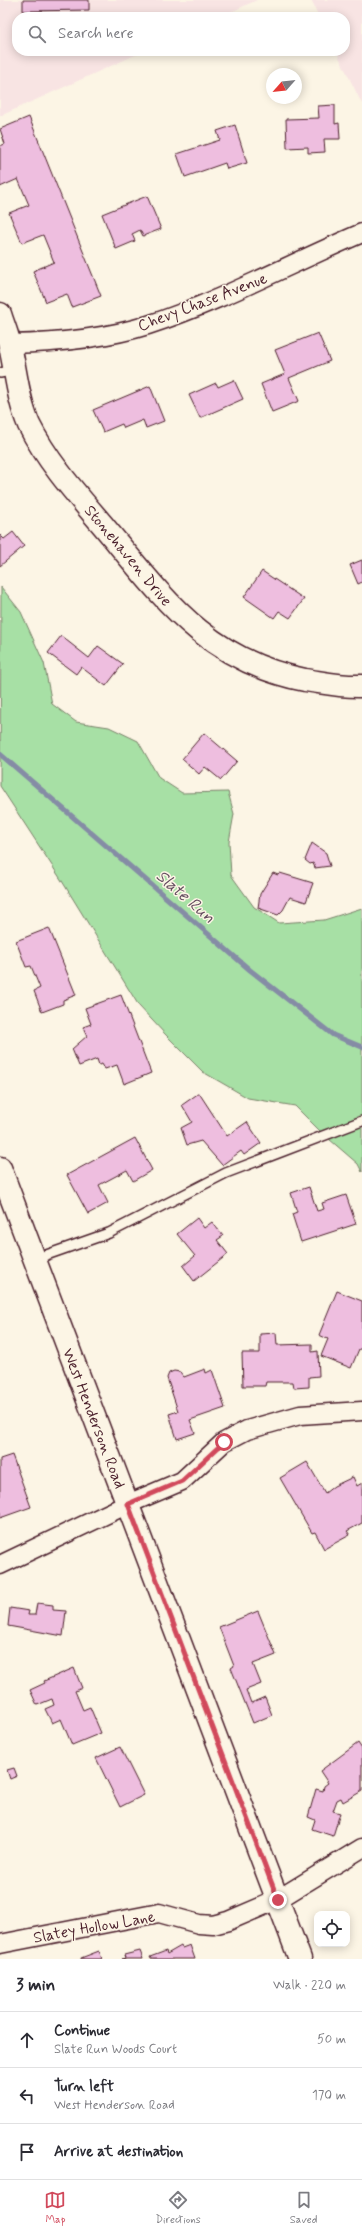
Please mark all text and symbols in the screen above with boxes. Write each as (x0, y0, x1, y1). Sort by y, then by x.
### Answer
search box (12, 12, 350, 56)
icon: search (26, 23, 48, 45)
text: Search here (58, 24, 134, 44)
north arrow (266, 68, 302, 104)
street label: Chevy Chase Avenue (135, 268, 271, 337)
street label: Stonehaven Drive (79, 501, 176, 611)
water label: Slate Run (151, 865, 219, 928)
street label: West Henderson Road (57, 1345, 130, 1492)
route start (215, 1433, 233, 1451)
route end (269, 1891, 287, 1909)
street label: Slatey Hollow Lane (32, 1906, 157, 1949)
map controls (314, 1911, 350, 1947)
button: locate (314, 1911, 350, 1947)
text: 3 min (16, 1974, 55, 1996)
text: Walk · 220 m (273, 1977, 346, 1994)
text: Continue (54, 2021, 110, 2041)
icon: ahead (16, 2029, 38, 2051)
text: 50 m (317, 2031, 346, 2048)
text: Slate Run Woods Court (54, 2041, 177, 2058)
text: Turn left (54, 2077, 114, 2097)
icon: left (16, 2085, 38, 2107)
text: 170 m (312, 2087, 346, 2104)
text: West Henderson Road (54, 2097, 175, 2114)
icon: arrive (16, 2141, 38, 2163)
text: Arrive at destination (54, 2142, 183, 2162)
tab: Map (44, 2189, 66, 2227)
tab: Directions (155, 2189, 201, 2227)
tab: Saved (290, 2189, 317, 2227)

